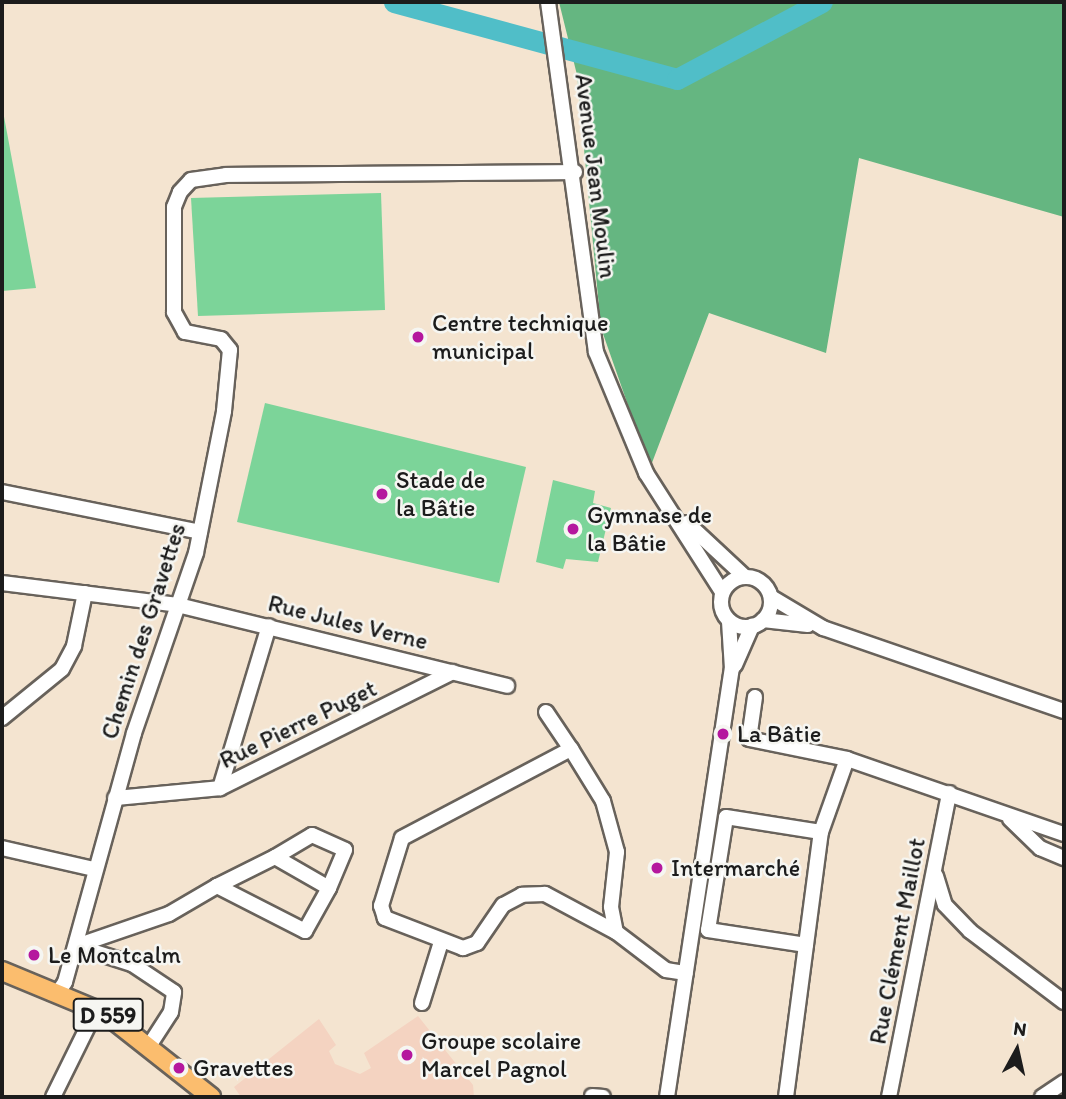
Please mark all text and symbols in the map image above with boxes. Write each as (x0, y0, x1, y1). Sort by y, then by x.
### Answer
street label: Avenue Jean Moulin (569, 73, 623, 279)
place label: Centre technique municipal (432, 309, 609, 365)
marker: Centre technique municipal (410, 329, 426, 345)
place label: Stade de la Bâtie (396, 466, 485, 522)
marker: Stade de la Bâtie (374, 486, 390, 502)
place label: Gymnase de la Bâtie (587, 501, 712, 557)
street label: Chemin des Gravettes (94, 519, 192, 743)
marker: Gymnase de la Bâtie (565, 521, 581, 537)
street label: Rue Jules Verne (266, 588, 430, 656)
street label: Rue Pierre Puget (215, 674, 381, 774)
place label: La Bâtie (737, 720, 821, 748)
marker: La Bâtie (715, 726, 731, 742)
street label: Rue Clément Maillot (863, 835, 931, 1047)
place label: Intermarché (671, 854, 800, 882)
marker: Intermarché (649, 860, 665, 876)
place label: Le Montcalm (48, 941, 180, 969)
marker: Le Montcalm (26, 947, 42, 963)
road number: D 559 (71, 996, 145, 1034)
north arrow (982, 1015, 1052, 1085)
text: N (1012, 1016, 1028, 1041)
place label: Groupe scolaire Marcel Pagnol (421, 1027, 581, 1083)
marker: Groupe scolaire Marcel Pagnol (399, 1047, 415, 1063)
place label: Gravettes (193, 1054, 294, 1082)
marker: Gravettes (171, 1060, 187, 1076)

